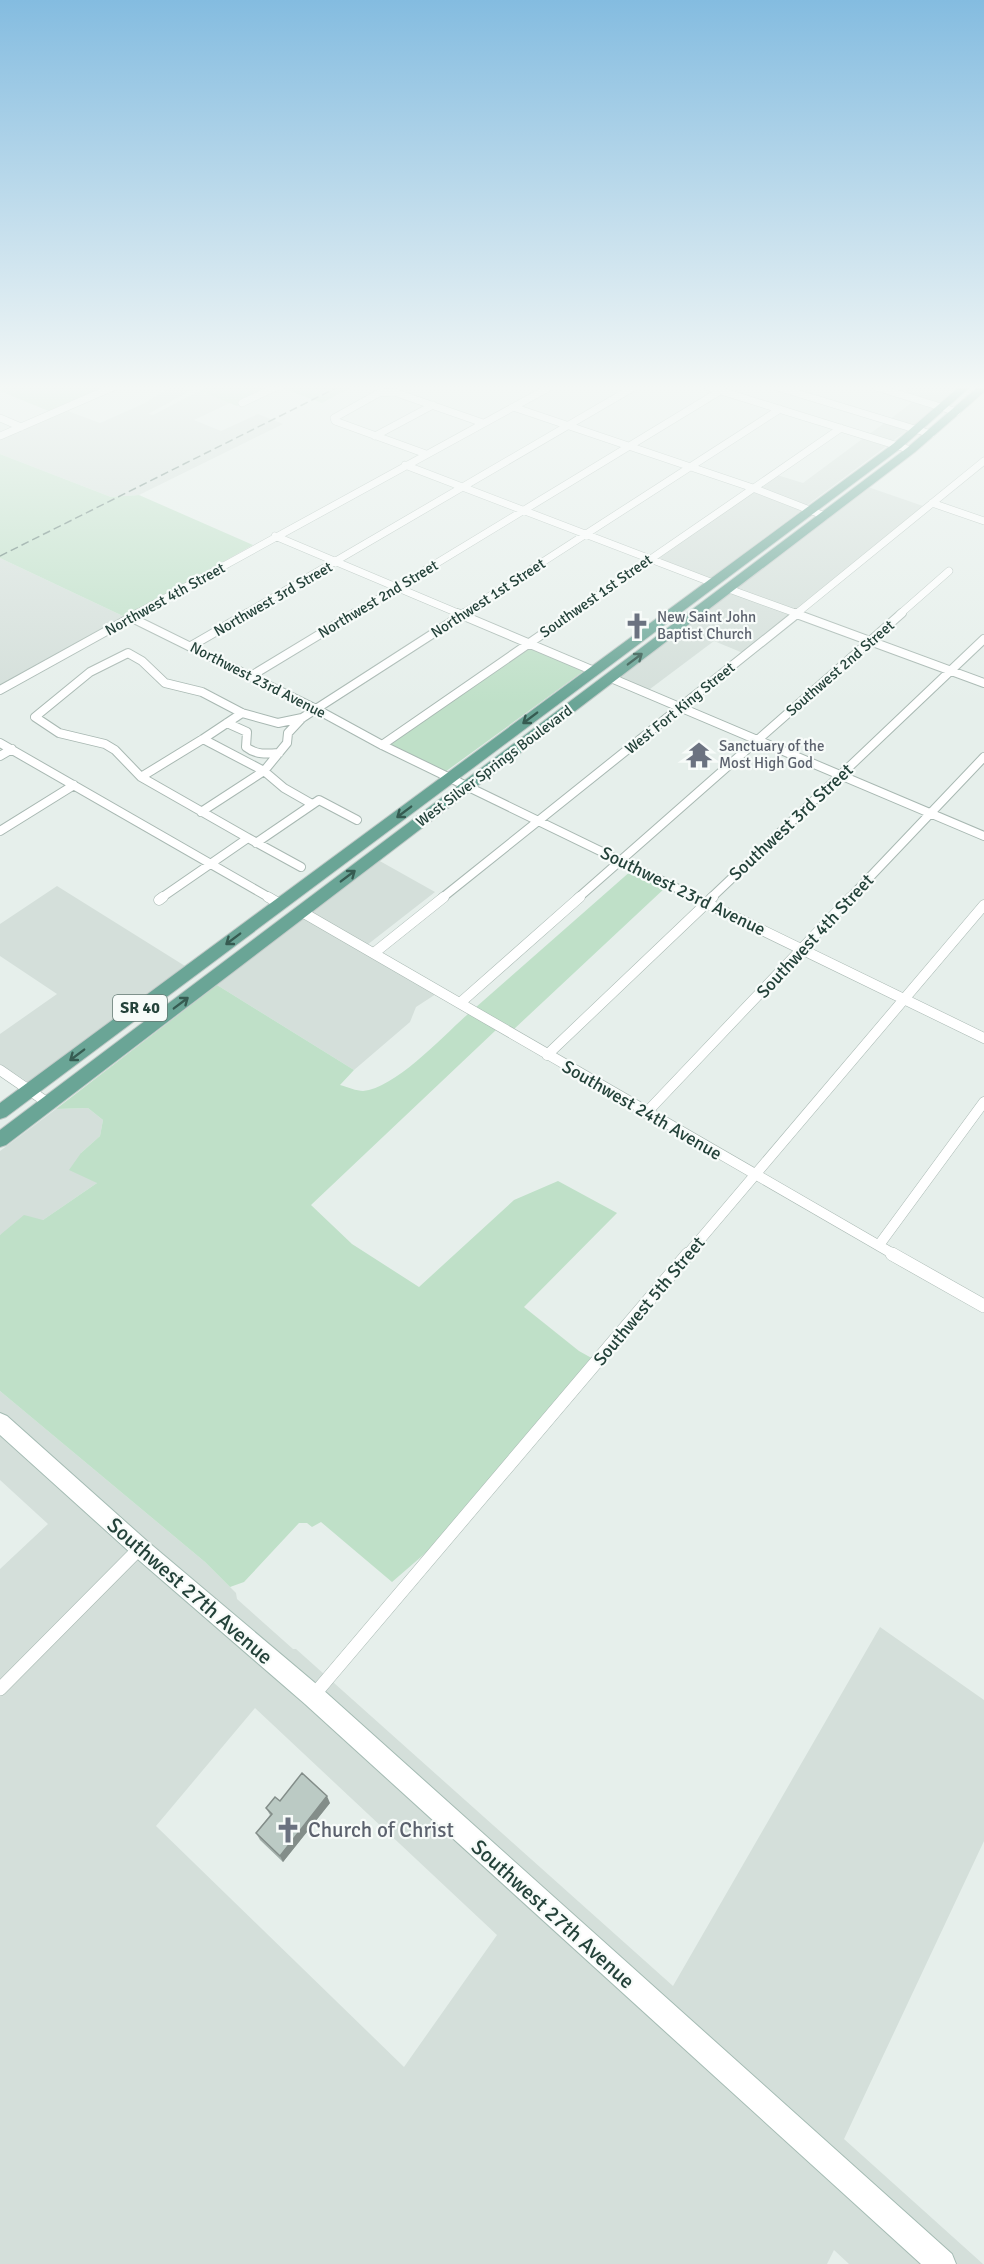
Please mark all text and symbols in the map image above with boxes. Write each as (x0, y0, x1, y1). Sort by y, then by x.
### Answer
street label: Southwest 1st Street (536, 550, 656, 642)
street label: Northwest 1st Street (428, 554, 548, 642)
street label: Northwest 2nd Street (315, 556, 441, 642)
street label: Northwest 3rd Street (210, 558, 336, 640)
street label: Northwest 4th Street (102, 559, 228, 639)
place label: New Saint John Baptist Church (657, 608, 756, 643)
church icon: New Saint John Baptist Church (622, 611, 652, 641)
street label: Southwest 2nd Street (782, 616, 898, 720)
street label: Northwest 23rd Avenue (187, 638, 329, 722)
one-way arrow (627, 653, 643, 666)
street label: West Fort King Street (622, 658, 738, 758)
street label: West Silver Springs Boulevard (412, 701, 576, 831)
one-way arrow (522, 712, 538, 725)
place label: Sanctuary of the Most High God (719, 737, 824, 772)
temple icon: Sanctuary of the Most High God (684, 740, 714, 770)
street label: Southwest 3rd Street (724, 759, 858, 885)
one-way arrow (396, 806, 412, 819)
street label: Southwest 23rd Avenue (597, 842, 769, 940)
street label: Southwest 4th Street (752, 869, 878, 1003)
one-way arrow (340, 870, 356, 883)
one-way arrow (226, 933, 242, 945)
road number: SR 40 (113, 995, 167, 1021)
one-way arrow (172, 997, 188, 1010)
one-way arrow (69, 1049, 85, 1062)
street label: Southwest 24th Avenue (558, 1055, 726, 1165)
street label: Southwest 5th Street (589, 1232, 709, 1370)
street label: Southwest 27th Avenue (102, 1512, 278, 1670)
church icon: Church of Christ (273, 1815, 303, 1845)
place label: Church of Christ (308, 1817, 454, 1843)
street label: Southwest 27th Avenue (466, 1834, 640, 1994)

